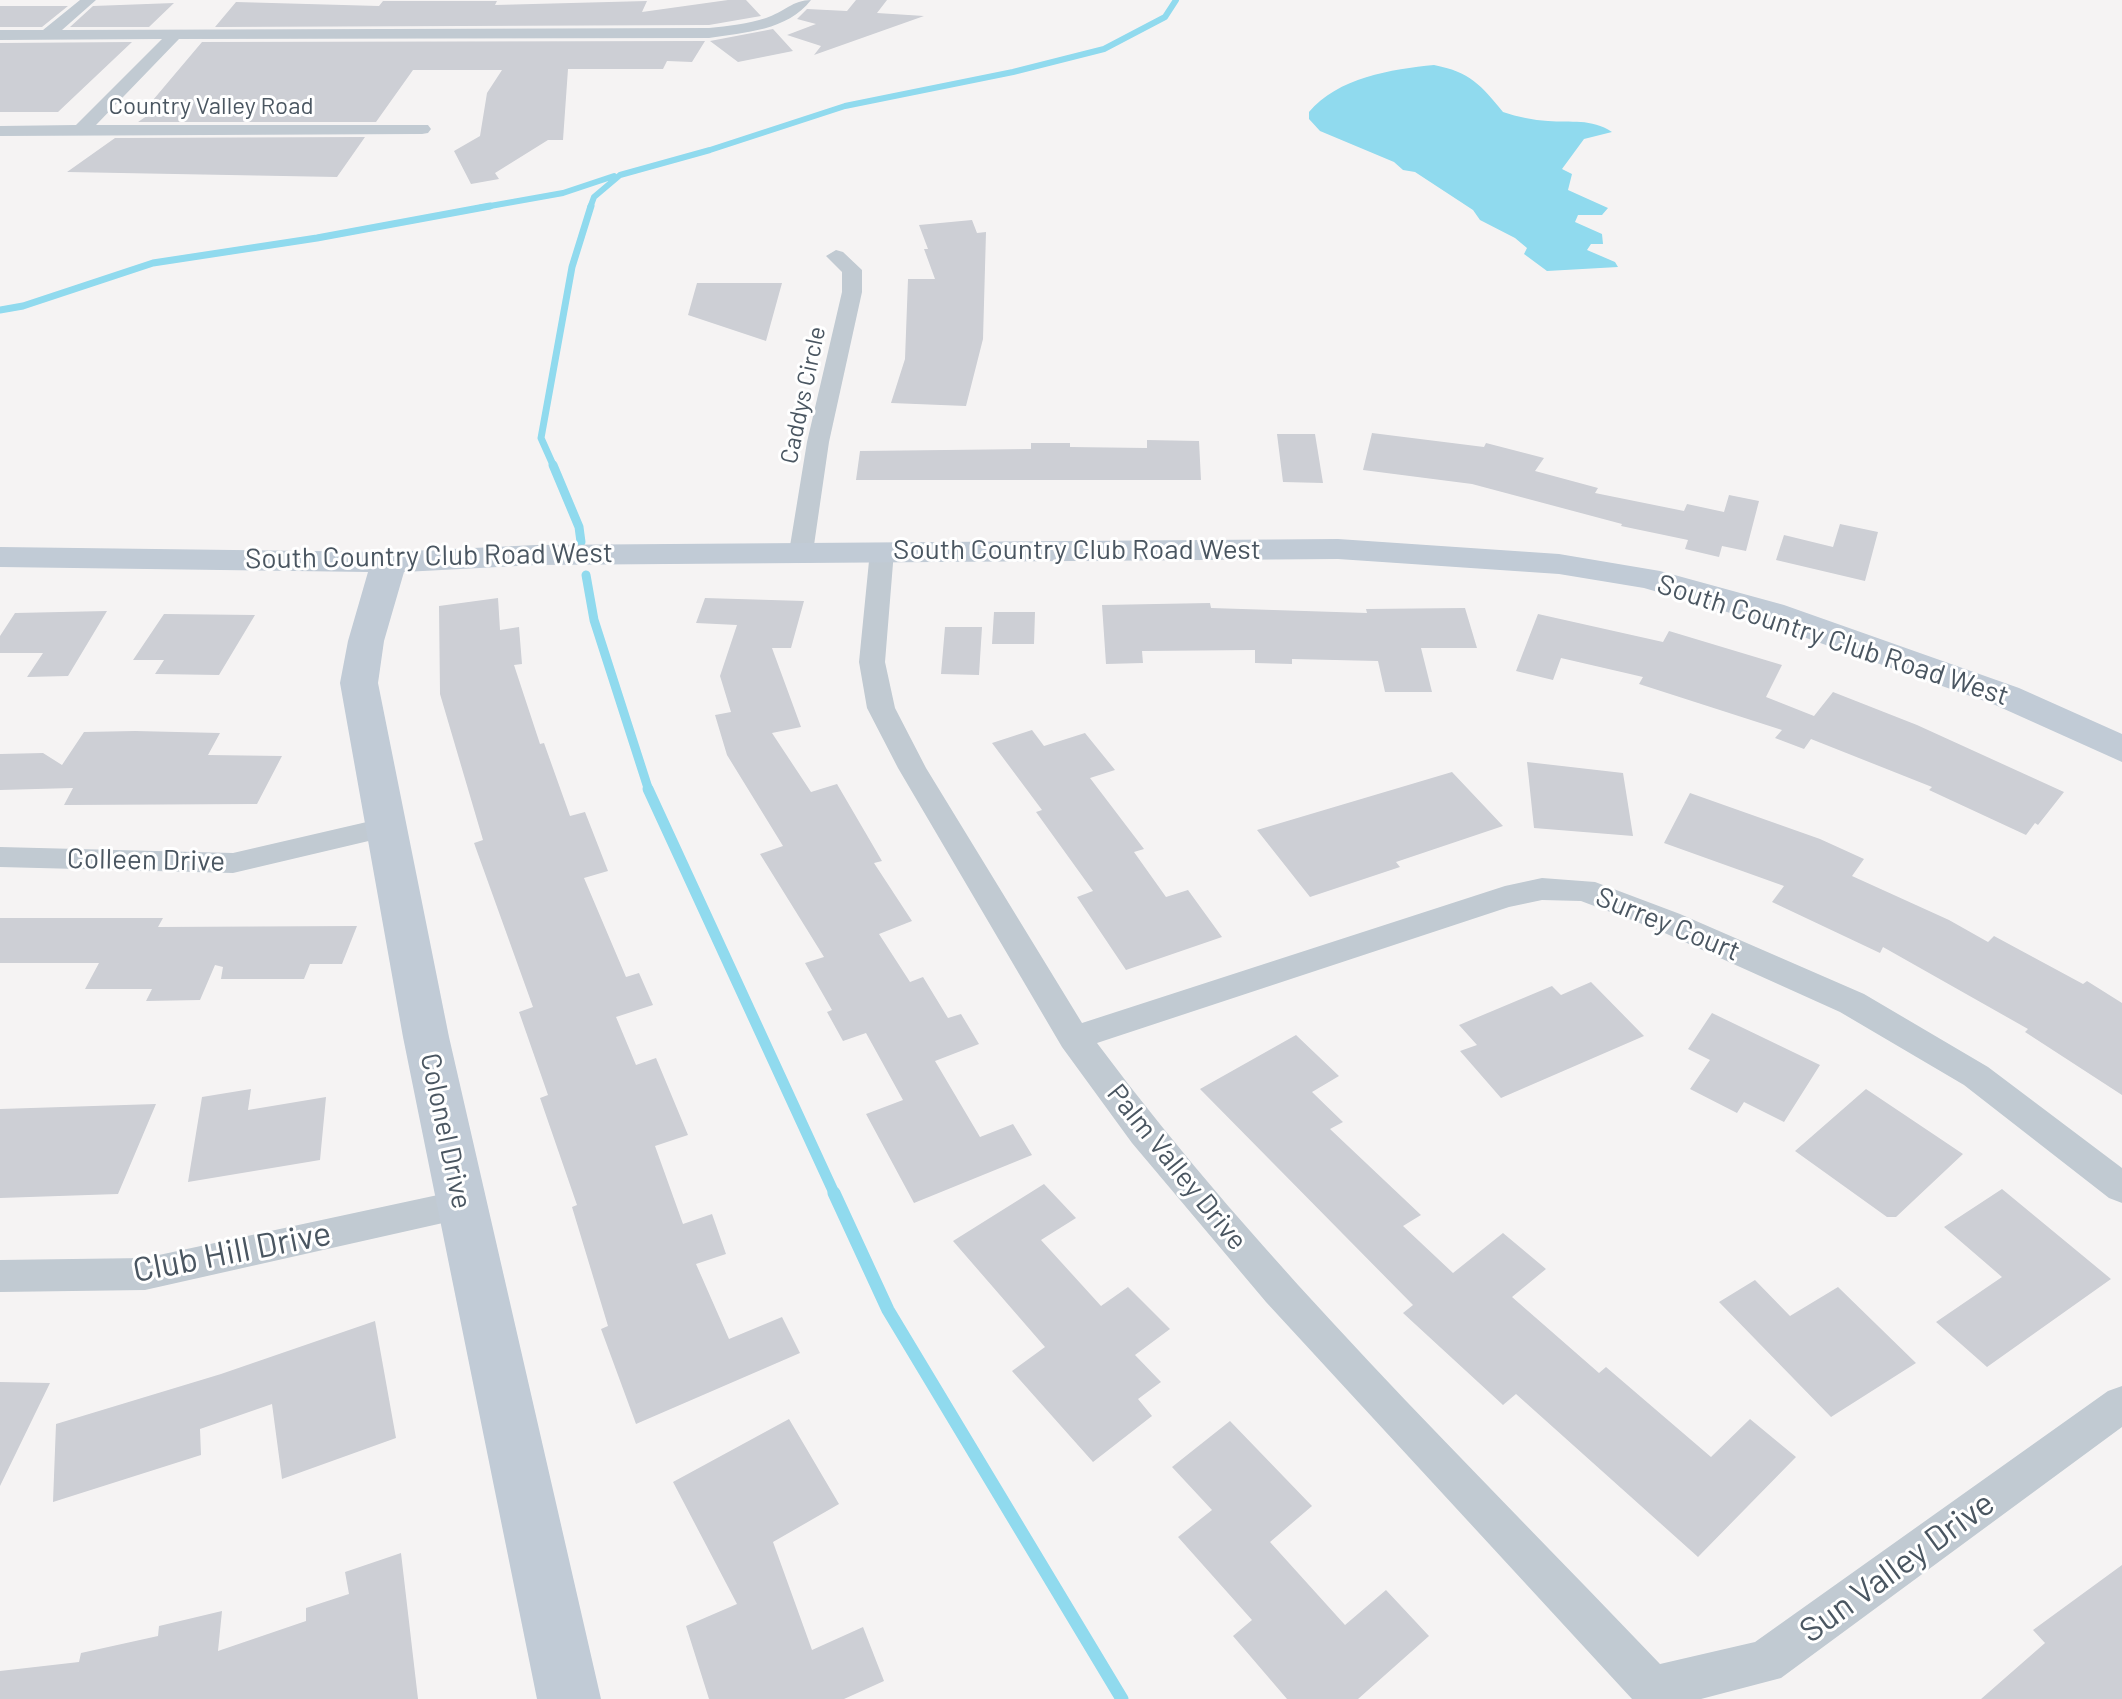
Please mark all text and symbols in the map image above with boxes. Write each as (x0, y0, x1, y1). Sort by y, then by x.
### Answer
street label: Country Valley Road (108, 92, 314, 120)
street label: Caddys Circle (774, 324, 832, 466)
street label: South Country Club Road West (893, 533, 1261, 567)
street label: South Country Club Road West (245, 536, 613, 576)
street label: South Country Club Road West (1653, 567, 2013, 713)
street label: Colleen Drive (67, 842, 225, 878)
street label: Surrey Court (1591, 880, 1745, 968)
street label: Colonel Drive (413, 1050, 479, 1212)
street label: Palm Valley Drive (1100, 1077, 1254, 1257)
street label: Club Hill Drive (129, 1213, 335, 1291)
street label: Sun Valley Drive (1792, 1483, 2002, 1651)

